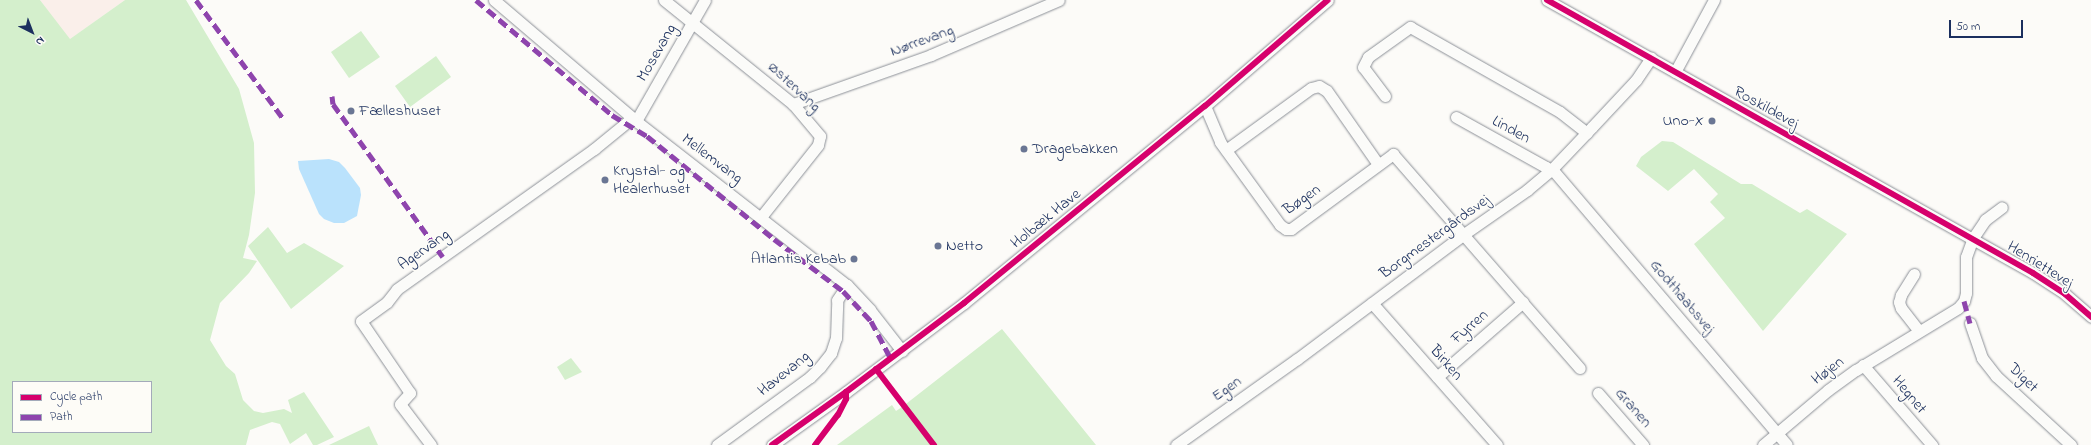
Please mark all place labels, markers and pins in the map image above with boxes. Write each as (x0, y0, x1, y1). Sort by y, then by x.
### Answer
place label: Fælleshuset (359, 101, 441, 121)
marker: Fælleshuset (346, 106, 356, 116)
place label: Uno-X (1662, 111, 1704, 131)
marker: Uno-X (1707, 116, 1717, 126)
place label: Dragebakken (1032, 139, 1118, 159)
marker: Dragebakken (1019, 144, 1029, 154)
place label: Krystal- og Healerhuset (613, 161, 690, 199)
marker: Krystal- og Healerhuset (600, 175, 610, 185)
place label: Netto (946, 236, 983, 256)
marker: Netto (933, 241, 943, 251)
place label: Atlantis Kebab (751, 249, 846, 269)
marker: Atlantis Kebab (849, 254, 859, 264)

